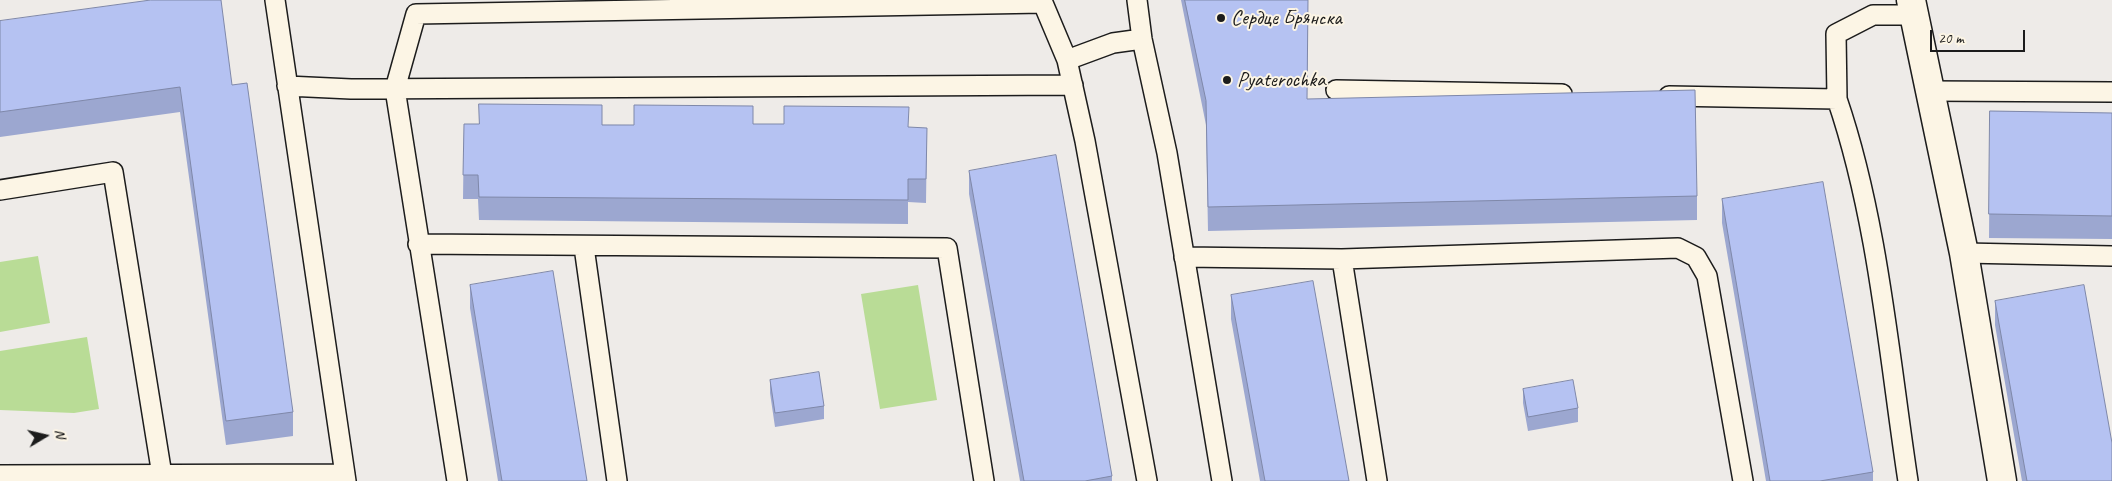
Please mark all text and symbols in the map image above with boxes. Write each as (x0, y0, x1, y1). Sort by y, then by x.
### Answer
place label: Сердце Брянска (1231, 5, 1342, 31)
marker: Сердце Брянска (1215, 12, 1227, 24)
scale bar (1932, 20, 2027, 52)
text: 20 m (1938, 29, 1964, 48)
place label: Pyaterochka (1237, 67, 1325, 93)
marker: Pyaterochka (1221, 74, 1233, 86)
north arrow (20, 411, 70, 461)
text: N (51, 428, 69, 439)

